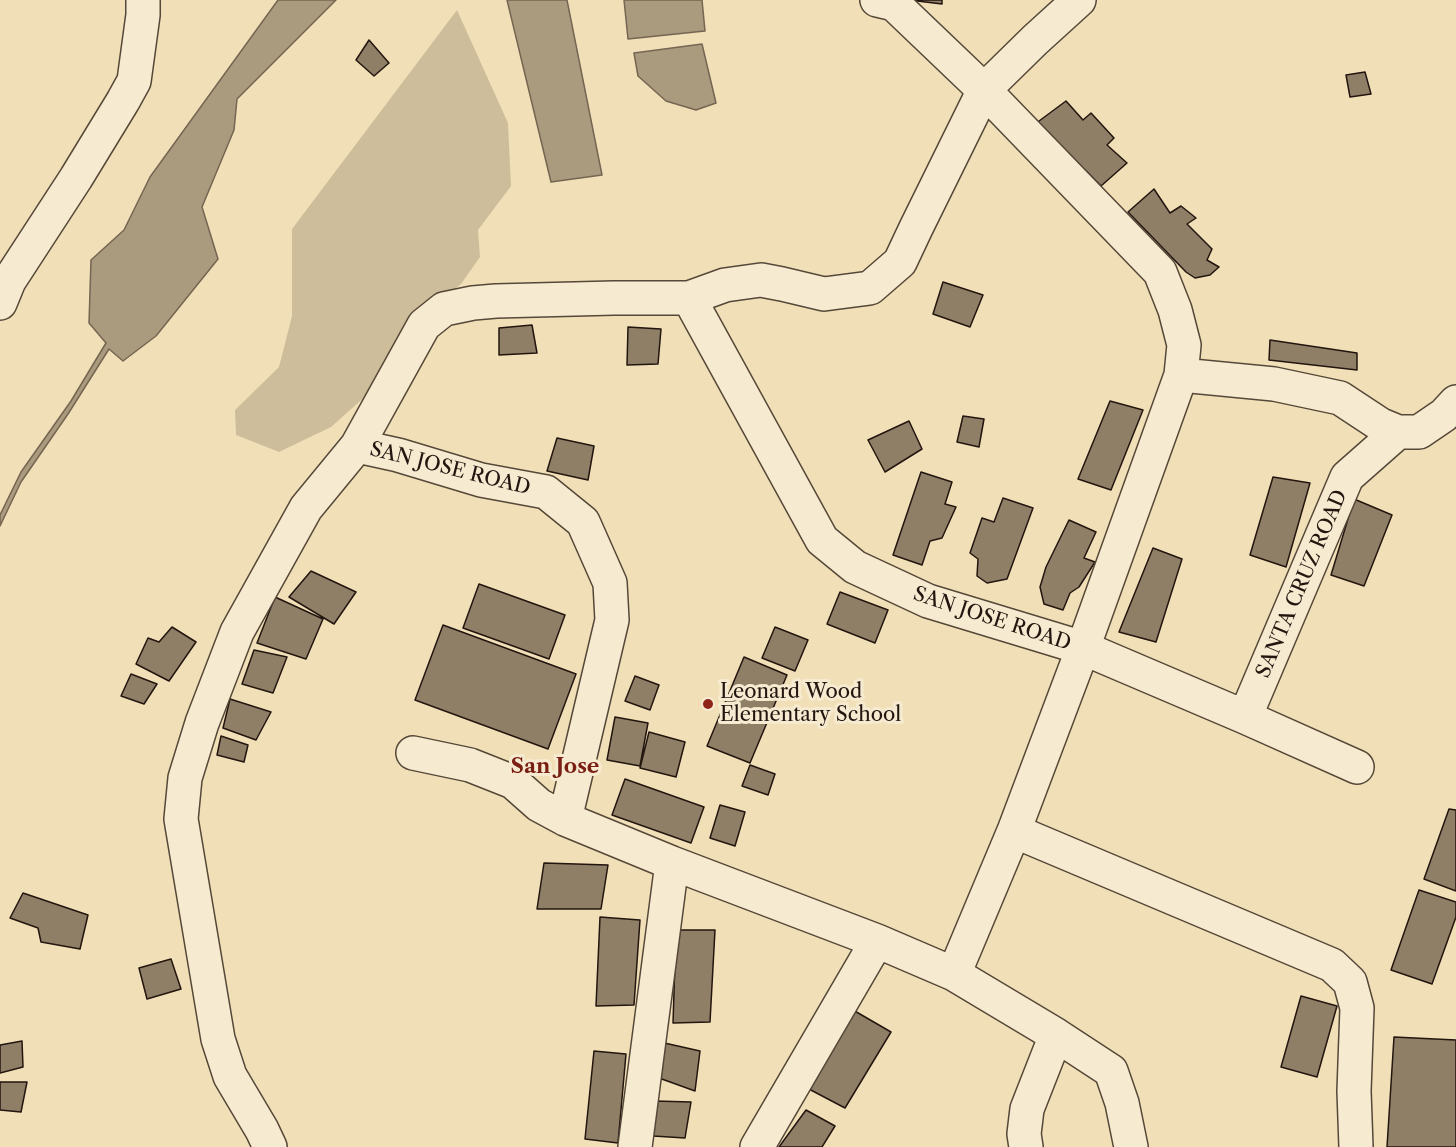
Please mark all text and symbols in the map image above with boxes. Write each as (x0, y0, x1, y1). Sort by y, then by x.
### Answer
street label: SAN JOSE ROAD (367, 437, 533, 501)
street label: SANTA CRUZ ROAD (1251, 486, 1353, 682)
street label: SAN JOSE ROAD (910, 582, 1074, 656)
place label: Leonard Wood Elementary School (720, 680, 901, 727)
marker: Leonard Wood Elementary School (701, 697, 715, 711)
district label: San Jose (511, 754, 599, 780)

